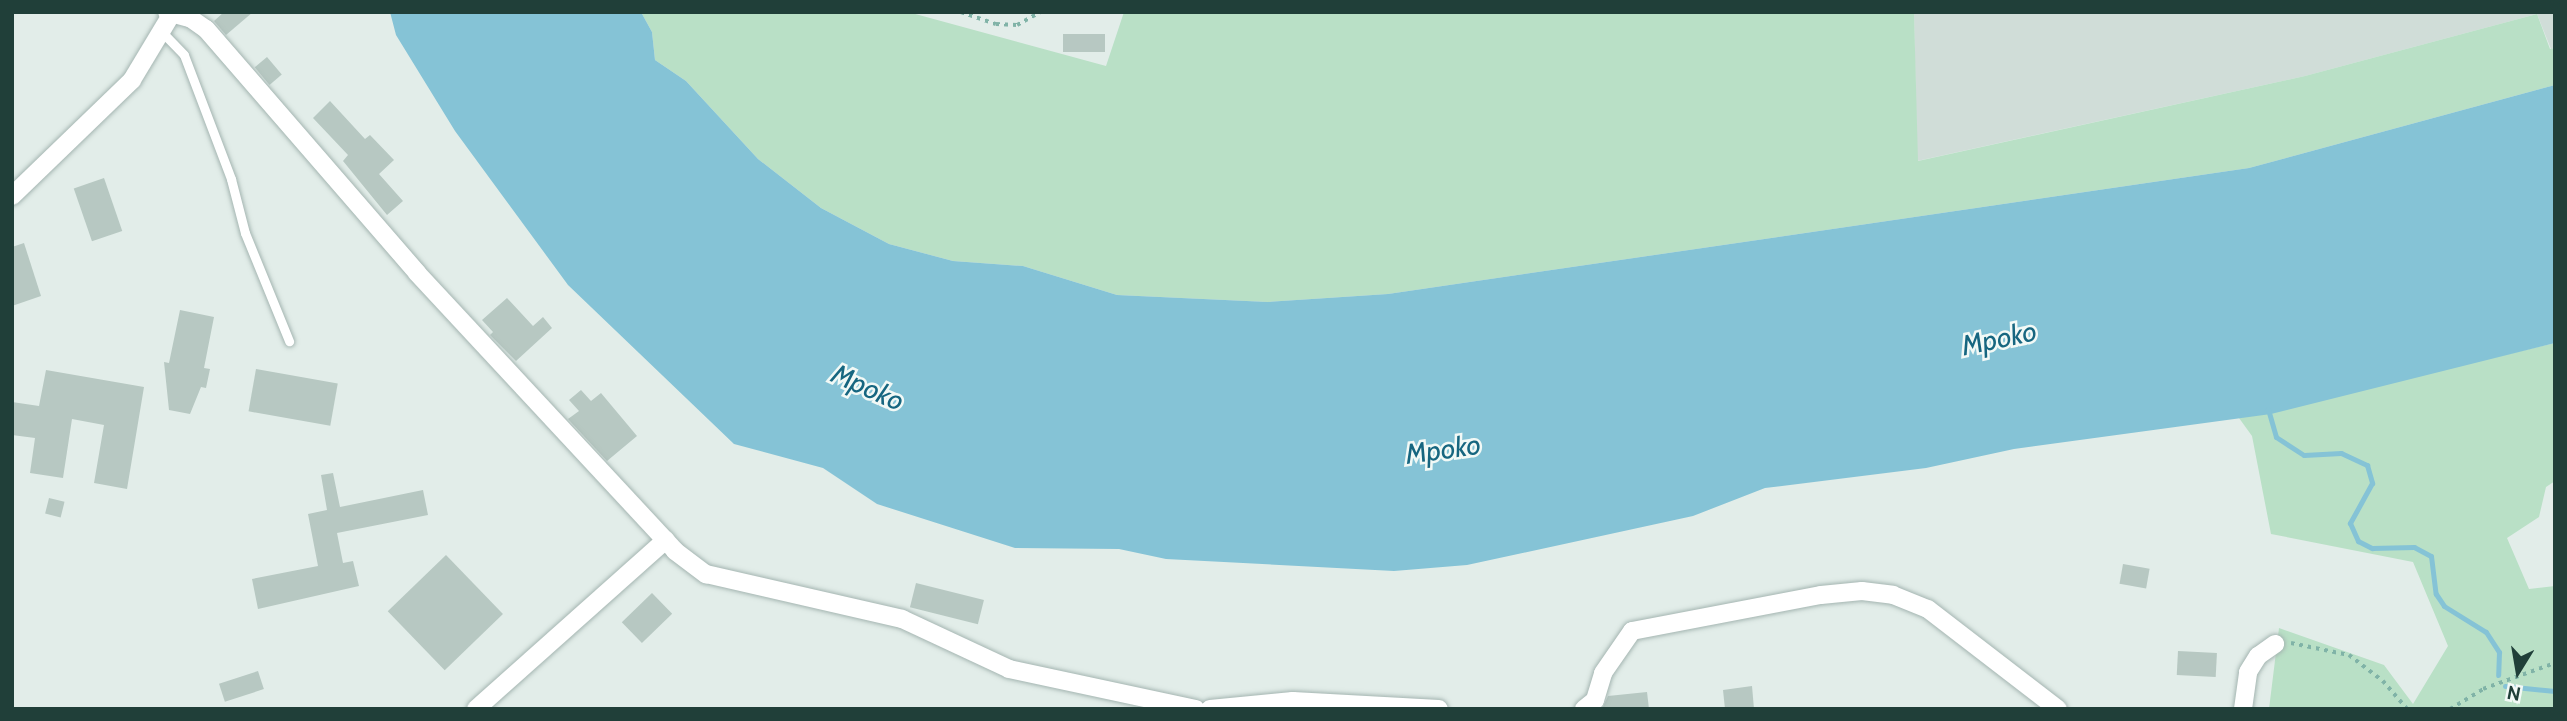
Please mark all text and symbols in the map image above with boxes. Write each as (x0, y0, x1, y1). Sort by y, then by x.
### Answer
water label: Mpoko (1958, 314, 2040, 362)
water label: Mpoko (827, 356, 909, 418)
water label: Mpoko (1403, 427, 1483, 471)
north arrow (2483, 637, 2553, 707)
text: N (2505, 681, 2523, 706)

